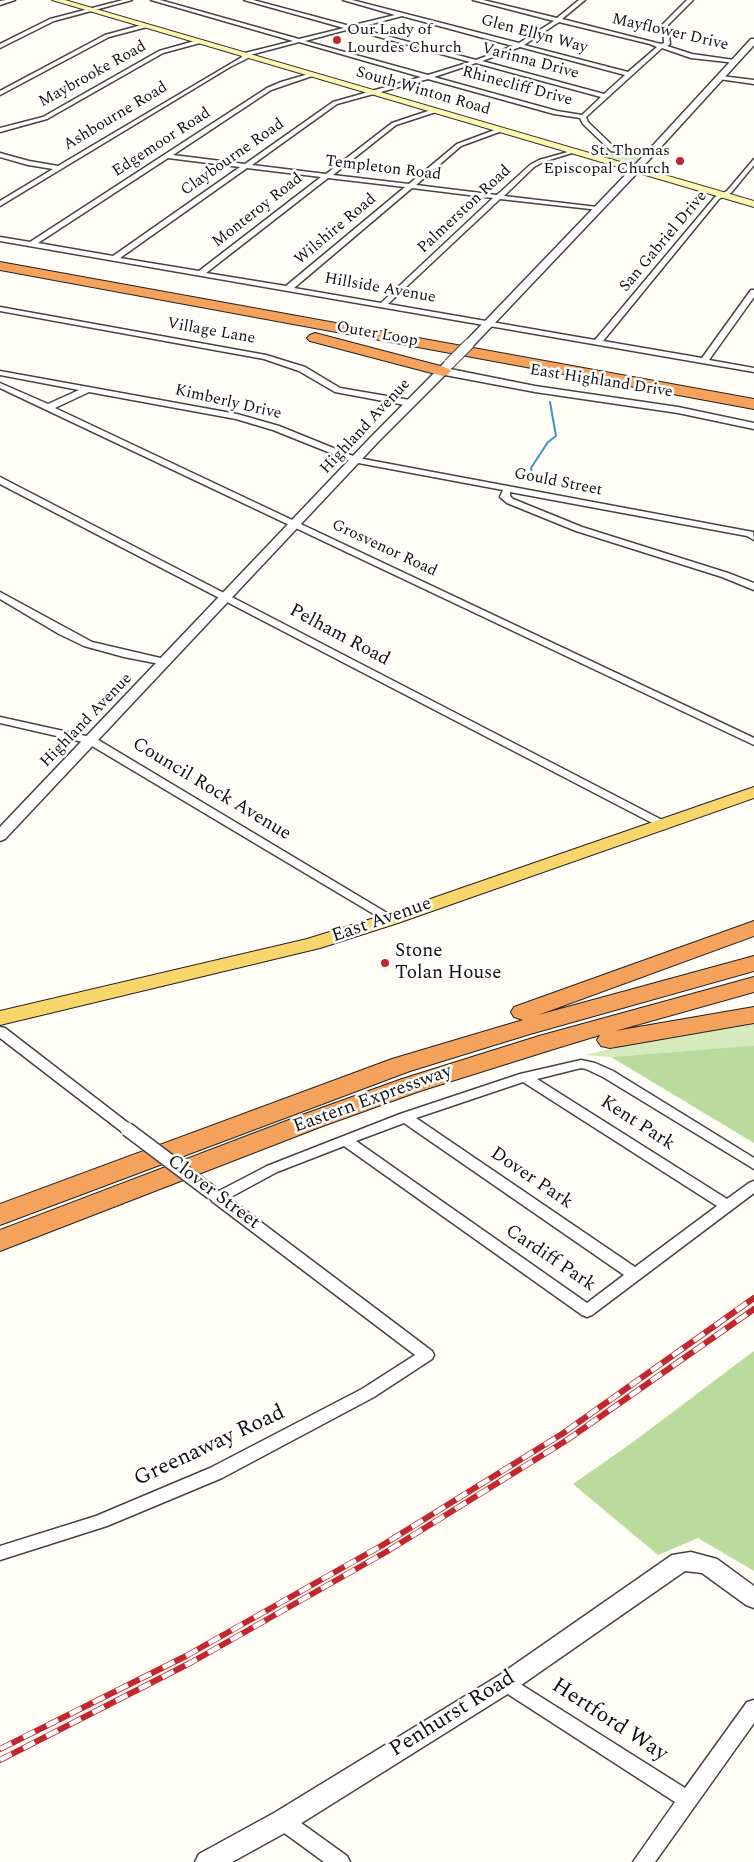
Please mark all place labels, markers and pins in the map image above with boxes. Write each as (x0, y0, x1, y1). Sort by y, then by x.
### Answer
place label: Our Lady of Lourdes Church (347, 21, 462, 59)
marker: Our Lady of Lourdes Church (331, 34, 343, 46)
place label: St. Thomas Episcopal Church (543, 142, 670, 180)
marker: St. Thomas Episcopal Church (674, 155, 686, 167)
place label: Stone Tolan House (395, 941, 502, 985)
marker: Stone Tolan House (379, 957, 391, 969)

